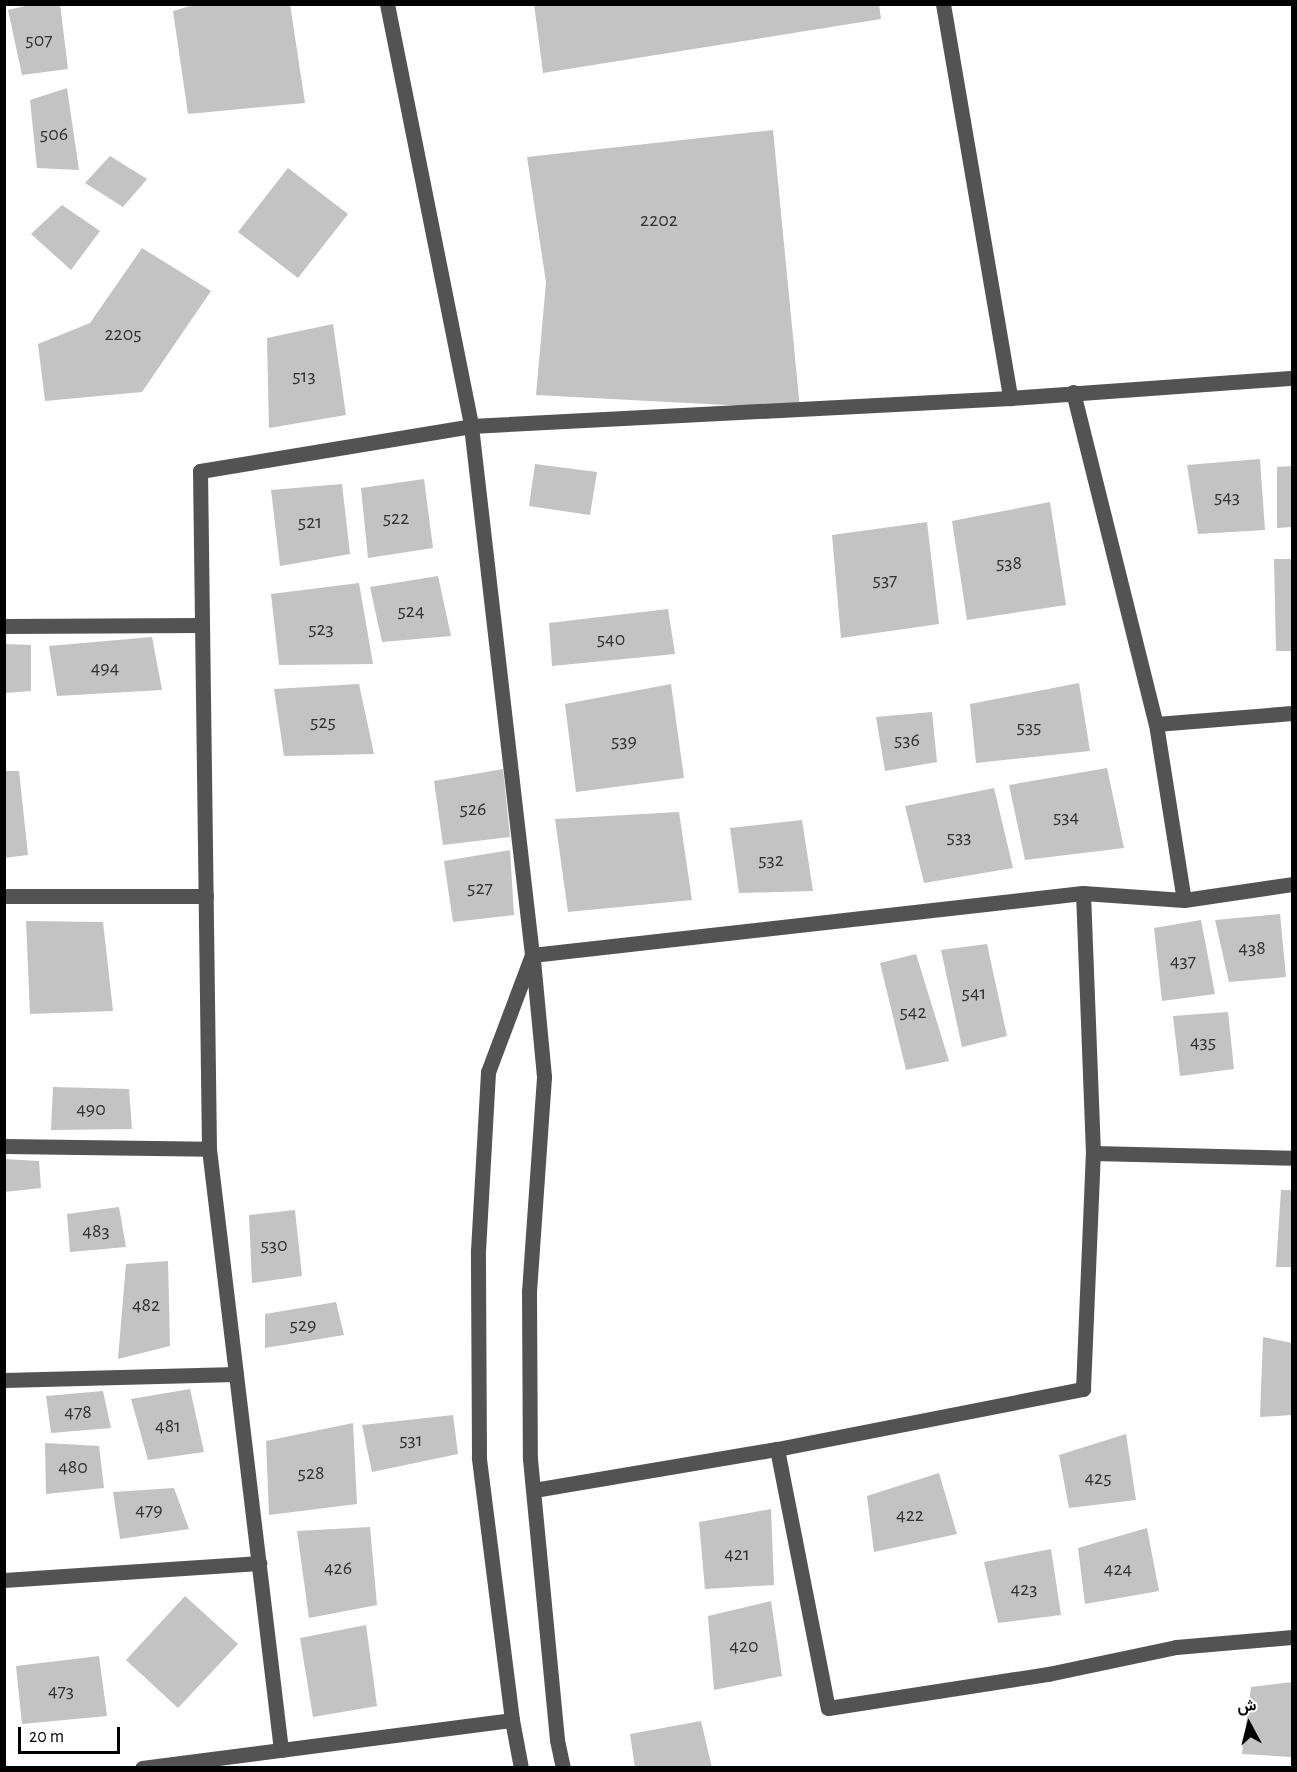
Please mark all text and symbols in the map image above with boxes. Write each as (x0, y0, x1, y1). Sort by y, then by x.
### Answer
house number: 507 (25, 28, 53, 52)
house number: 506 (40, 122, 68, 146)
house number: 2202 (640, 208, 678, 232)
house number: 2205 (104, 322, 142, 346)
house number: 513 (292, 364, 316, 388)
house number: 543 (1214, 485, 1240, 509)
house number: 522 (383, 506, 409, 530)
house number: 521 (298, 510, 322, 534)
house number: 538 (996, 551, 1022, 575)
house number: 537 (873, 568, 897, 592)
house number: 524 (397, 599, 425, 623)
house number: 523 (308, 617, 334, 641)
house number: 540 (597, 627, 625, 651)
house number: 494 (91, 656, 119, 680)
house number: 525 (310, 710, 336, 734)
house number: 535 (1017, 715, 1041, 739)
house number: 536 (894, 728, 920, 752)
house number: 539 (611, 729, 637, 753)
house number: 526 (460, 797, 486, 821)
house number: 534 (1053, 805, 1079, 829)
house number: 533 (947, 825, 971, 849)
house number: 532 (758, 848, 784, 872)
house number: 527 (467, 876, 493, 900)
house number: 438 (1238, 936, 1266, 960)
house number: 437 (1170, 949, 1196, 973)
house number: 541 (962, 981, 986, 1005)
house number: 542 (899, 1000, 927, 1024)
house number: 435 (1190, 1030, 1216, 1054)
house number: 490 (76, 1097, 106, 1121)
house number: 483 (82, 1219, 110, 1243)
house number: 530 (260, 1233, 288, 1257)
house number: 482 (132, 1293, 160, 1317)
house number: 529 (290, 1313, 316, 1337)
house number: 478 (64, 1400, 92, 1424)
house number: 481 (155, 1414, 181, 1438)
house number: 531 (399, 1428, 423, 1452)
house number: 480 (58, 1455, 88, 1479)
house number: 528 (298, 1461, 324, 1485)
house number: 425 (1084, 1466, 1112, 1490)
house number: 479 (135, 1498, 163, 1522)
house number: 422 (896, 1503, 924, 1527)
house number: 421 (724, 1542, 750, 1566)
house number: 426 (324, 1556, 352, 1580)
house number: 424 (1104, 1557, 1132, 1581)
house number: 423 (1011, 1577, 1037, 1601)
house number: 420 (729, 1634, 759, 1658)
house number: 473 (48, 1679, 74, 1703)
north arrow (1219, 1694, 1279, 1754)
text: ش (1236, 1697, 1257, 1715)
scale bar (21, 1715, 123, 1753)
text: 20 m (29, 1728, 64, 1746)

